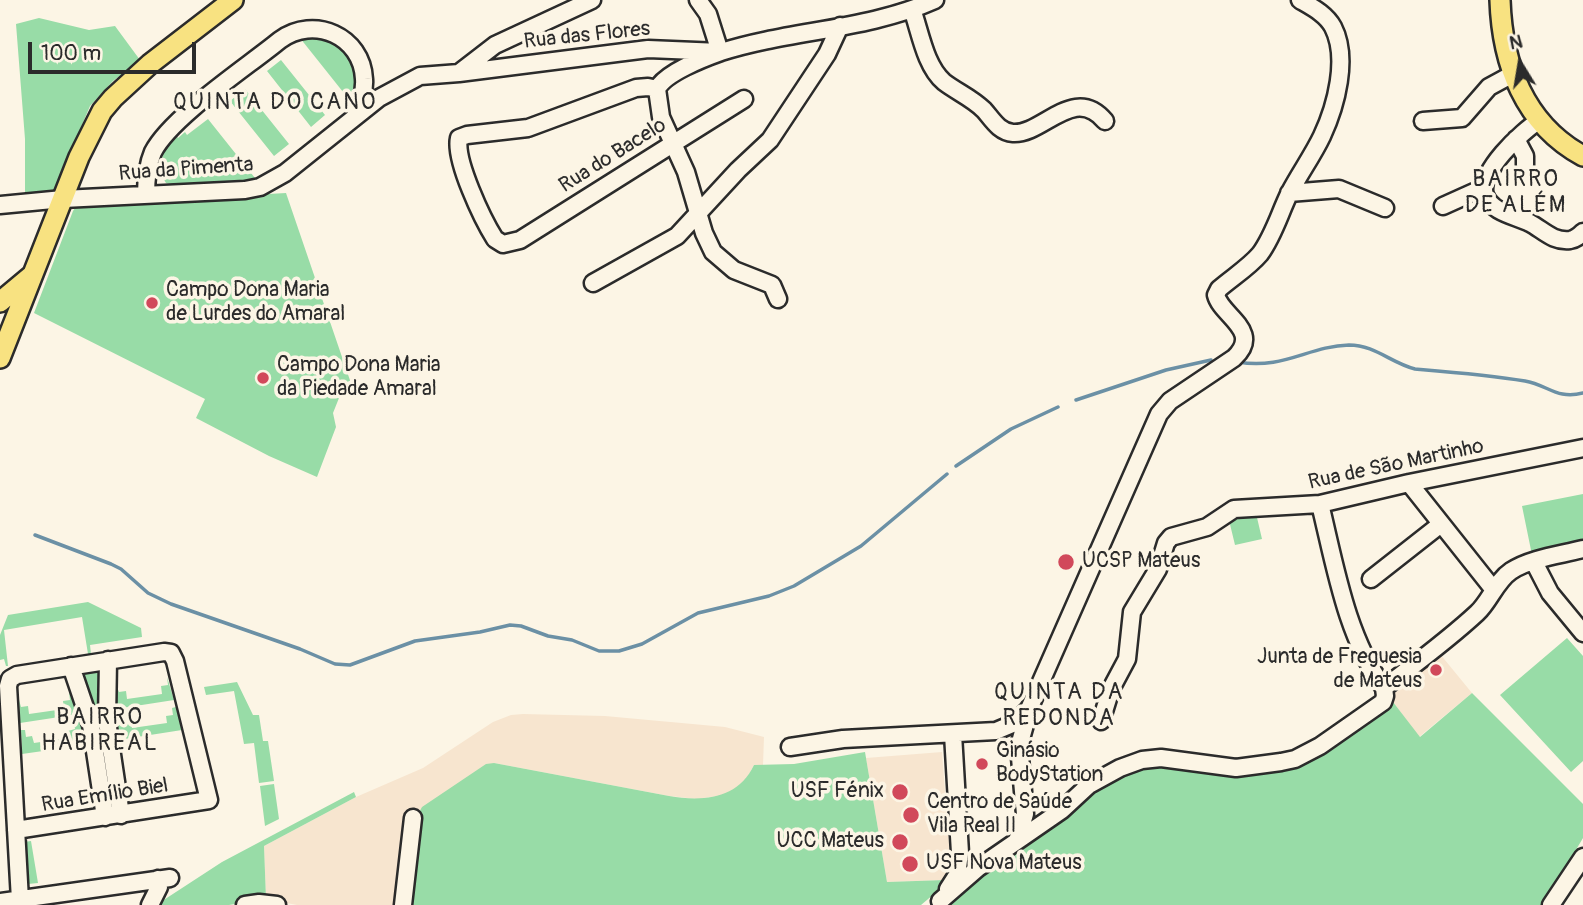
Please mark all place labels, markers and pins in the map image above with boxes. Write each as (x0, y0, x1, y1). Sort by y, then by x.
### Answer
place label: Campo Dona Maria de Lurdes do Amaral (166, 278, 345, 328)
marker: Campo Dona Maria de Lurdes do Amaral (144, 295, 160, 311)
place label: Campo Dona Maria da Piedade Amaral (277, 353, 440, 403)
marker: Campo Dona Maria da Piedade Amaral (255, 370, 271, 386)
place label: UCSP Mateus (1082, 549, 1200, 575)
marker: UCSP Mateus (1056, 552, 1076, 572)
place label: Junta de Freguesia de Mateus (1257, 645, 1422, 695)
marker: Junta de Freguesia de Mateus (1428, 662, 1444, 678)
place label: Ginásio BodyStation (996, 739, 1103, 789)
marker: Ginásio BodyStation (974, 756, 990, 772)
place label: USF Fénix (791, 779, 884, 805)
marker: USF Fénix (890, 782, 910, 802)
place label: Centro de Saúde Vila Real II (927, 790, 1072, 840)
marker: Centro de Saúde Vila Real II (901, 805, 921, 825)
place label: UCC Mateus (777, 829, 884, 855)
marker: UCC Mateus (890, 832, 910, 852)
place label: USF Nova Mateus (926, 851, 1082, 877)
marker: USF Nova Mateus (900, 854, 920, 874)

